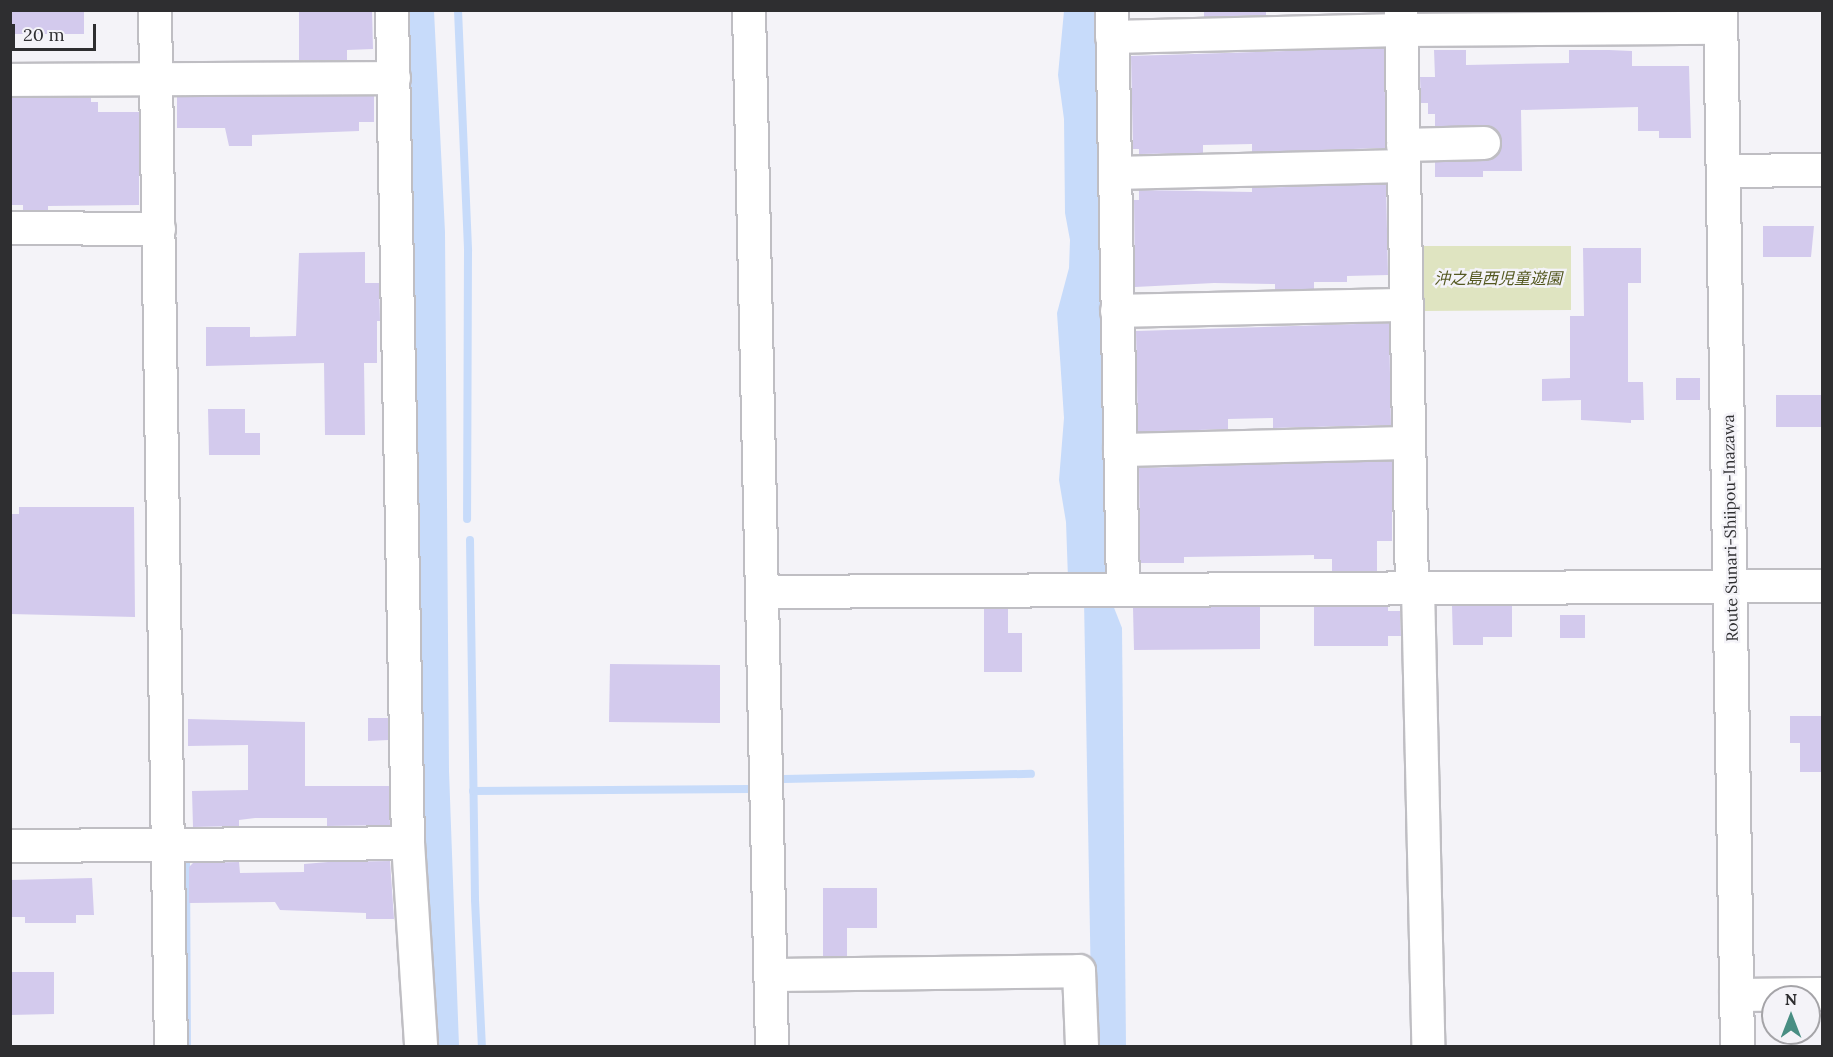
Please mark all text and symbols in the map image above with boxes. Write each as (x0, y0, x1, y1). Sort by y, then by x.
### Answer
scale bar (15, 12, 99, 50)
text: 20 m (23, 23, 65, 46)
park label: 沖之島西児童遊園 (1434, 268, 1562, 288)
street label: Route Sunari-Shiipou-Inazawa (1718, 414, 1742, 642)
north arrow (1761, 985, 1821, 1045)
text: N (1785, 989, 1797, 1009)

